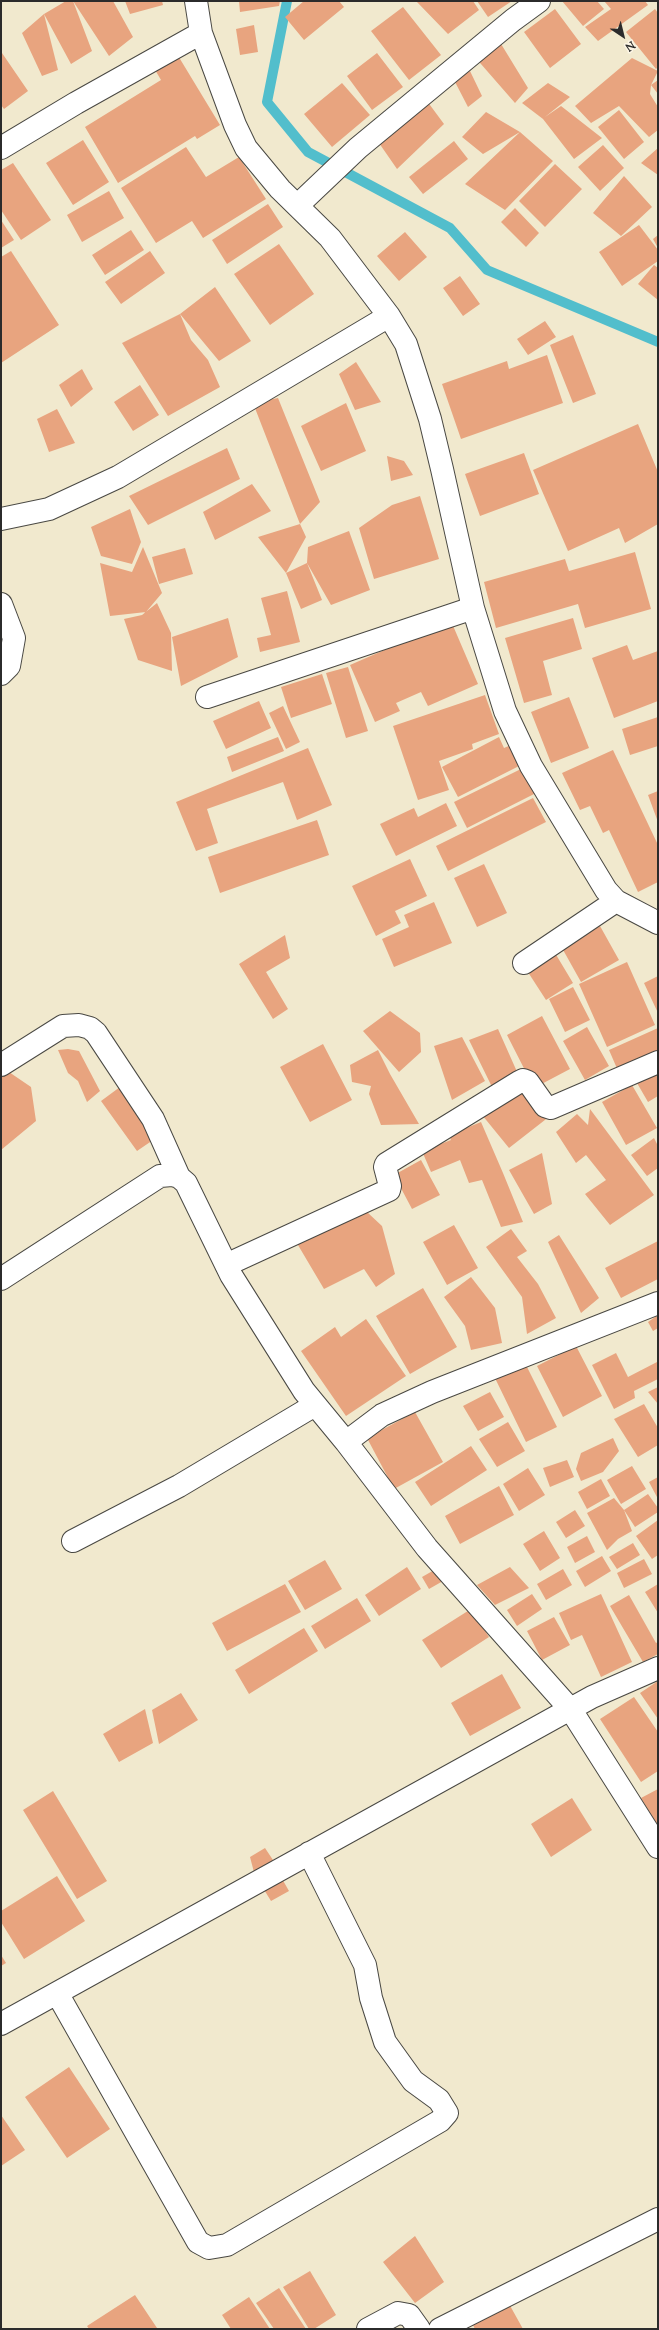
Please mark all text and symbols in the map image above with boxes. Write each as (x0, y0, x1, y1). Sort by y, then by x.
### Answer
north arrow (603, 16, 643, 56)
text: N (622, 37, 638, 55)

